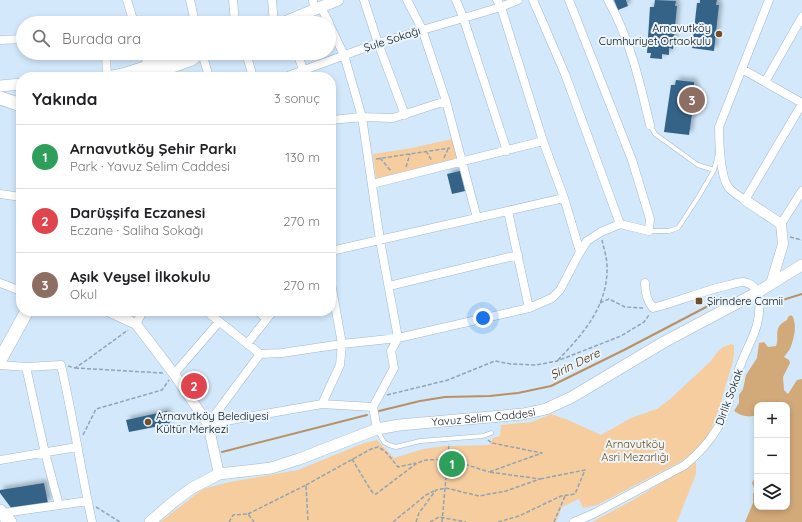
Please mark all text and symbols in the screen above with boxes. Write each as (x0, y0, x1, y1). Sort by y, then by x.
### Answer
search box (16, 16, 336, 60)
place label: Arnavutköy Cumhuriyet Ortaokulu (599, 21, 711, 48)
street label: Şule Sokağı (362, 23, 422, 55)
icon: search (30, 27, 52, 49)
text: Burada ara (62, 29, 141, 48)
marker: Arnavutköy Cumhuriyet Ortaokulu (714, 29, 724, 39)
pin: 3 (679, 85, 705, 115)
text: Yakında (32, 88, 97, 109)
text: 3 sonuç (274, 90, 320, 106)
text: Arnavutköy Şehir Parkı (70, 139, 236, 158)
text: 1 (42, 149, 48, 165)
text: 130 m (285, 149, 320, 165)
text: Park · Yavuz Selim Caddesi (70, 158, 230, 174)
text: Darüşşifa Eczanesi (70, 203, 205, 222)
text: 2 (41, 213, 49, 229)
text: 270 m (283, 213, 320, 229)
text: Eczane · Saliha Sokağı (70, 222, 203, 238)
text: Aşık Veysel İlkokulu (70, 267, 210, 286)
text: 3 (42, 277, 48, 293)
text: 270 m (283, 277, 320, 293)
text: Okul (70, 286, 97, 302)
place label: Şirindere Camii (707, 294, 783, 308)
marker: Şirindere Camii (694, 296, 704, 306)
your location (473, 308, 493, 328)
water label: Şirin Dere (548, 345, 603, 382)
street label: Dirlik Sokak (712, 367, 746, 427)
pin: 2 (181, 371, 207, 401)
map controls (754, 402, 790, 510)
button: + (754, 402, 790, 438)
street label: Yavuz Selim Caddesi (431, 405, 537, 429)
place label: Arnavutköy Belediyesi Kültür Merkezi (156, 409, 269, 436)
marker: Arnavutköy Belediyesi Kültür Merkezi (143, 417, 153, 427)
park label: Arnavutköy Asri Mezarlığı (601, 437, 669, 464)
button: − (754, 438, 790, 474)
pin: 1 (439, 449, 465, 479)
button: layers (754, 474, 790, 510)

